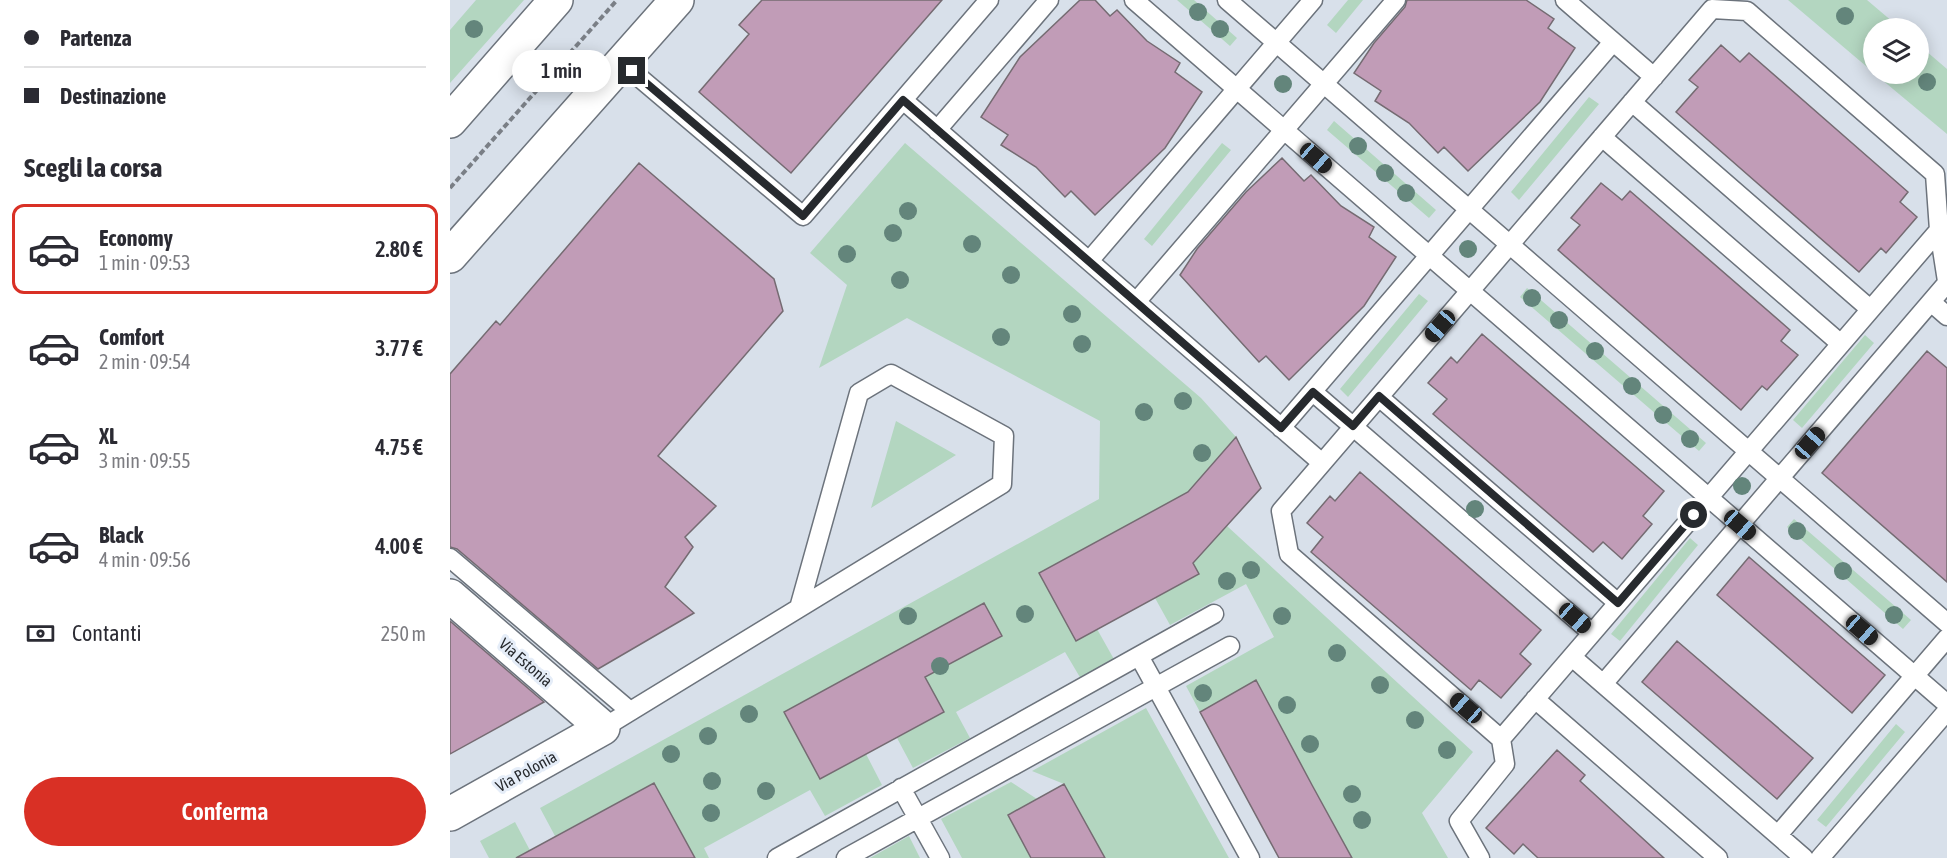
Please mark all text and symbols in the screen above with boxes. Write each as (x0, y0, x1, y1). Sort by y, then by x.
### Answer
map controls (1863, 18, 1929, 84)
button: layers (1863, 18, 1929, 84)
text: Partenza (60, 25, 132, 51)
callout: 1 min (512, 50, 611, 92)
route end (618, 57, 645, 84)
text: 1 min (541, 59, 582, 82)
text: Destinazione (60, 83, 166, 109)
car (1297, 139, 1335, 177)
text: Scegli la corsa (24, 152, 162, 183)
icon: car (27, 222, 81, 276)
text: Economy (99, 225, 173, 251)
text: 2.80 € (375, 236, 423, 262)
text: 1 min · 09:53 (99, 251, 191, 274)
car (1421, 307, 1459, 345)
icon: car (27, 321, 81, 375)
text: Comfort (99, 324, 164, 350)
text: 3.77 € (375, 335, 423, 361)
text: 2 min · 09:54 (99, 350, 191, 373)
icon: car (27, 420, 81, 474)
text: XL (99, 423, 117, 449)
car (1791, 424, 1829, 462)
text: 4.75 € (375, 434, 423, 460)
text: 3 min · 09:55 (99, 449, 191, 472)
route start (1680, 501, 1707, 528)
car (1721, 506, 1759, 544)
icon: car (27, 519, 81, 573)
text: Black (99, 522, 143, 548)
text: 4.00 € (375, 533, 423, 559)
text: 4 min · 09:56 (99, 548, 191, 571)
car (1556, 599, 1594, 637)
car (1843, 611, 1881, 649)
icon: cash (24, 617, 57, 650)
text: Contanti (72, 620, 142, 646)
text: 250 m (381, 622, 426, 645)
street label: Via Estonia (496, 634, 556, 690)
car (1447, 689, 1485, 727)
street label: Via Polonia (492, 747, 560, 795)
button: Conferma (24, 777, 426, 846)

